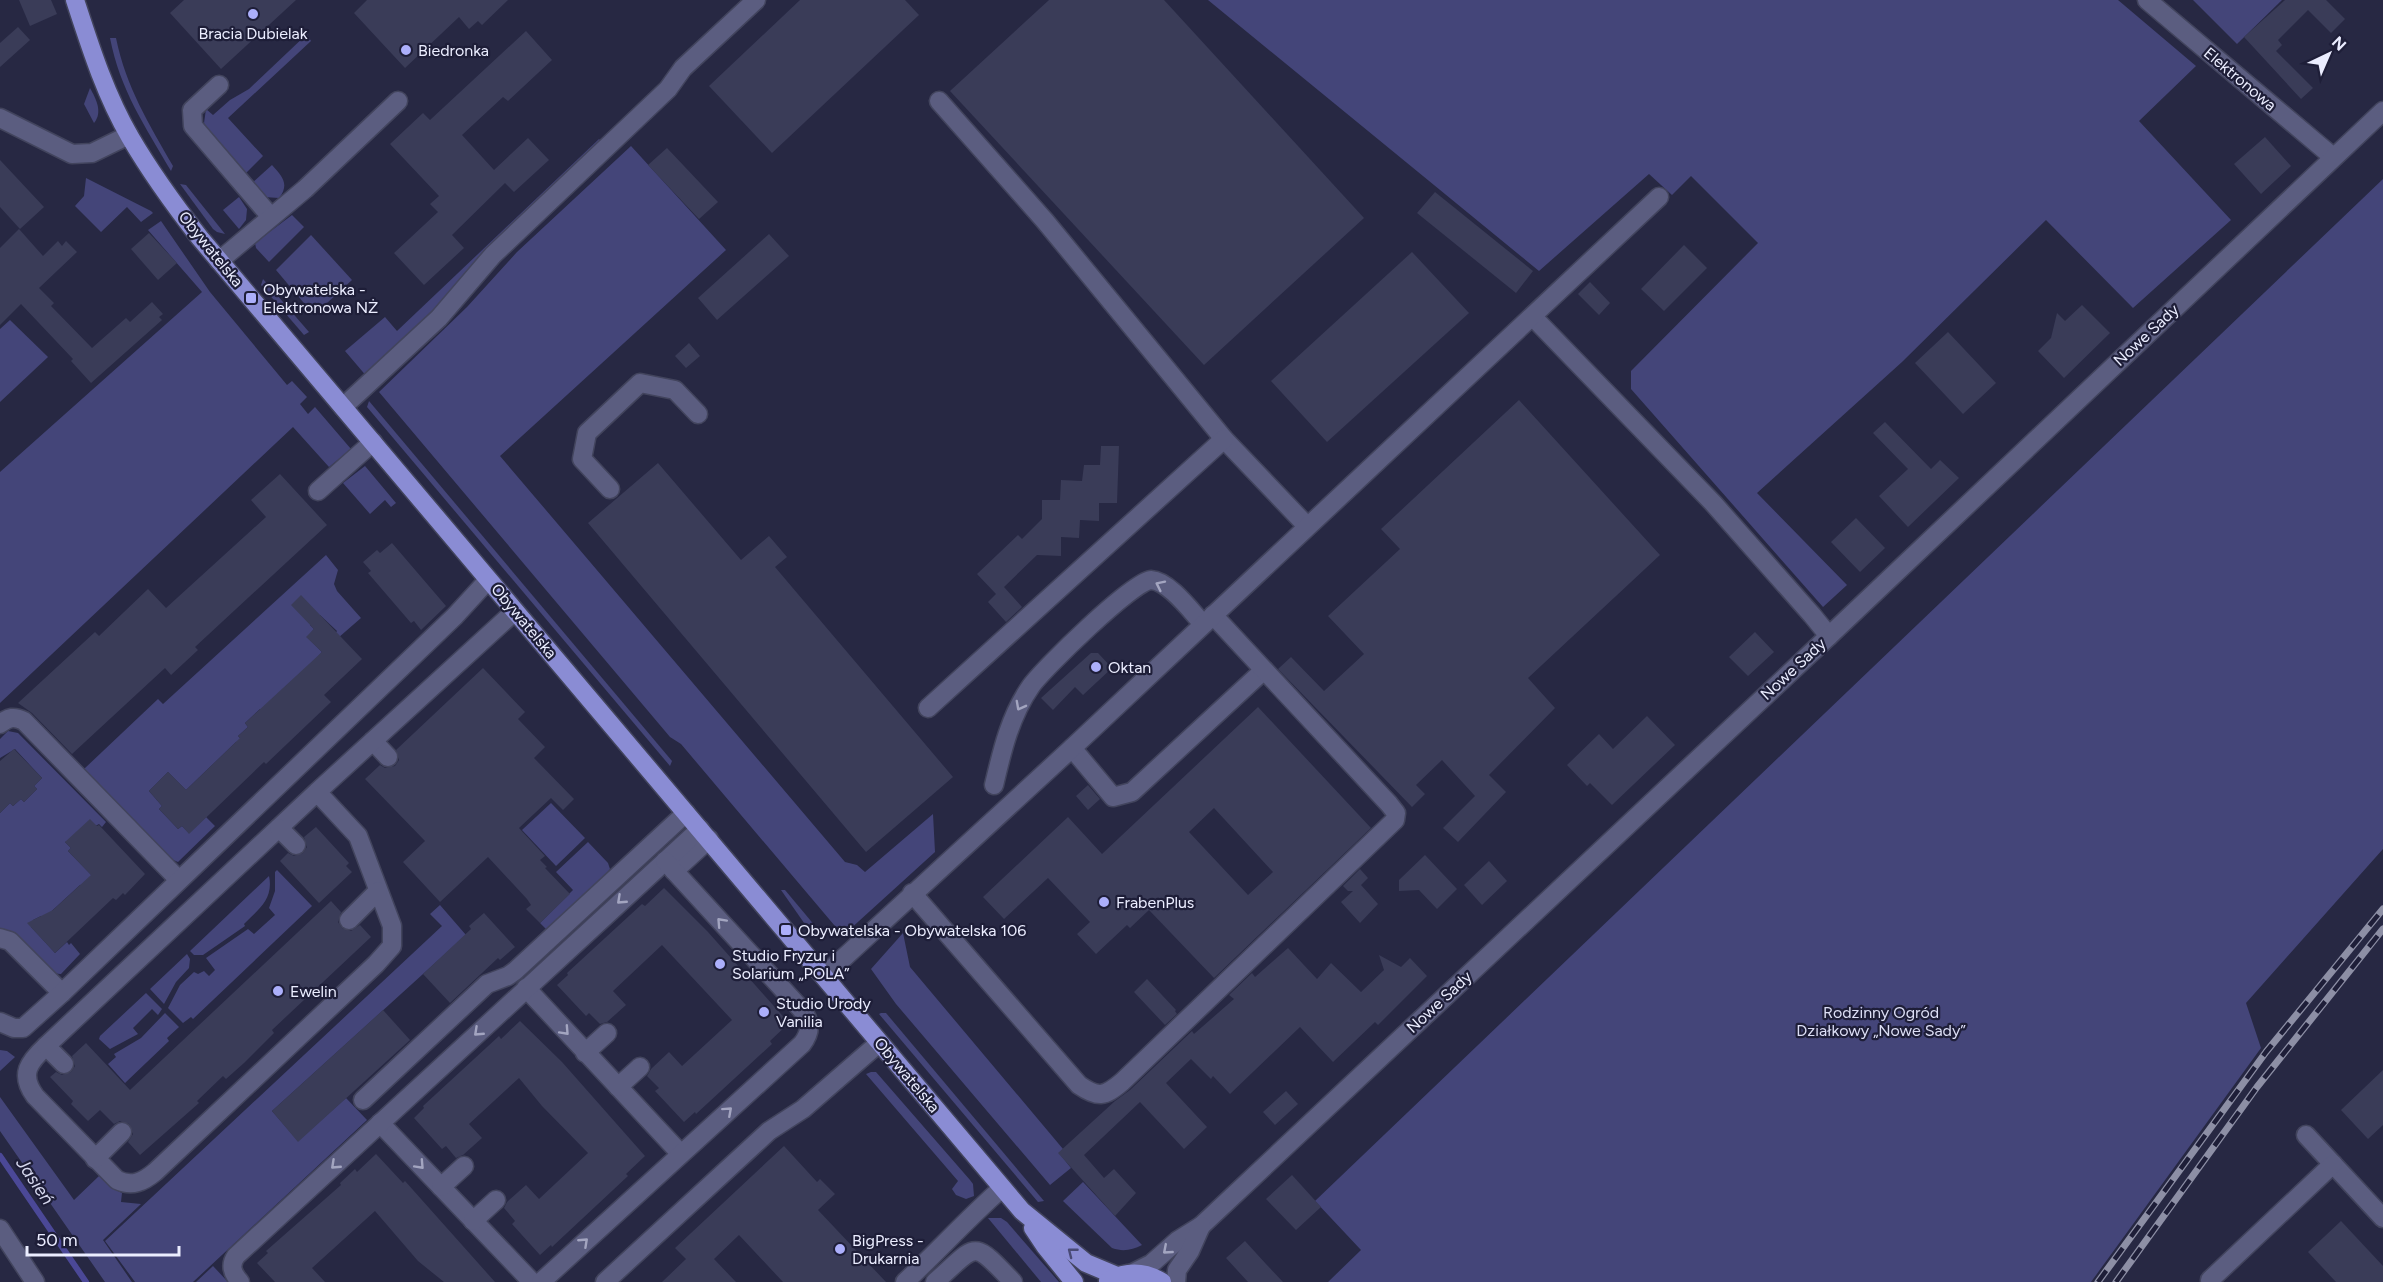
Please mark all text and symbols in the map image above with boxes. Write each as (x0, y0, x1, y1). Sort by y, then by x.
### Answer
marker: Bracia Dubielak (246, 7, 260, 21)
place label: Bracia Dubielak (198, 24, 308, 43)
north arrow (2299, 24, 2359, 84)
text: N (2328, 32, 2350, 55)
place label: Biedronka (418, 41, 489, 60)
marker: Biedronka (399, 43, 413, 57)
street label: Elektronowa (2200, 43, 2280, 115)
street label: Obywatelska (175, 207, 247, 291)
place label: Obywatelska - Elektronowa NŻ (263, 280, 378, 317)
marker: Obywatelska - Elektronowa NŻ (244, 291, 258, 305)
street label: Nowe Sady (2109, 300, 2183, 370)
street label: Obywatelska (487, 580, 561, 662)
one-way arrow (1156, 581, 1167, 592)
street label: Nowe Sady (1756, 634, 1830, 704)
place label: Oktan (1108, 658, 1151, 677)
marker: Oktan (1089, 660, 1103, 674)
one-way arrow (1016, 700, 1027, 711)
one-way arrow (618, 893, 628, 904)
place label: FrabenPlus (1116, 893, 1194, 912)
marker: FrabenPlus (1097, 895, 1111, 909)
one-way arrow (717, 918, 728, 929)
place label: Obywatelska - Obywatelska 106 (798, 921, 1026, 940)
marker: Obywatelska - Obywatelska 106 (779, 923, 793, 937)
place label: Studio Fryzur i Solarium „POLA” (732, 946, 850, 983)
marker: Studio Fryzur i Solarium „POLA” (713, 957, 727, 971)
street label: Nowe Sady (1402, 967, 1476, 1037)
place label: Ewelin (290, 982, 337, 1001)
marker: Ewelin (271, 984, 285, 998)
place label: Studio Urody Vanilia (776, 994, 871, 1031)
park label: Rodzinny Ogród Działkowy „Nowe Sady” (1796, 1003, 1966, 1040)
marker: Studio Urody Vanilia (757, 1005, 771, 1019)
one-way arrow (474, 1025, 485, 1036)
one-way arrow (558, 1025, 569, 1035)
street label: Obywatelska (870, 1034, 944, 1116)
one-way arrow (721, 1107, 731, 1118)
water label: Jasień (11, 1152, 59, 1209)
one-way arrow (331, 1158, 342, 1169)
one-way arrow (413, 1158, 424, 1169)
scale bar (27, 1219, 178, 1257)
text: 50 m (36, 1229, 78, 1251)
place label: BigPress - Drukarnia (852, 1231, 924, 1268)
one-way arrow (577, 1238, 587, 1249)
marker: BigPress - Drukarnia (833, 1242, 847, 1256)
one-way arrow (1163, 1243, 1174, 1254)
one-way arrow (1068, 1249, 1079, 1260)

